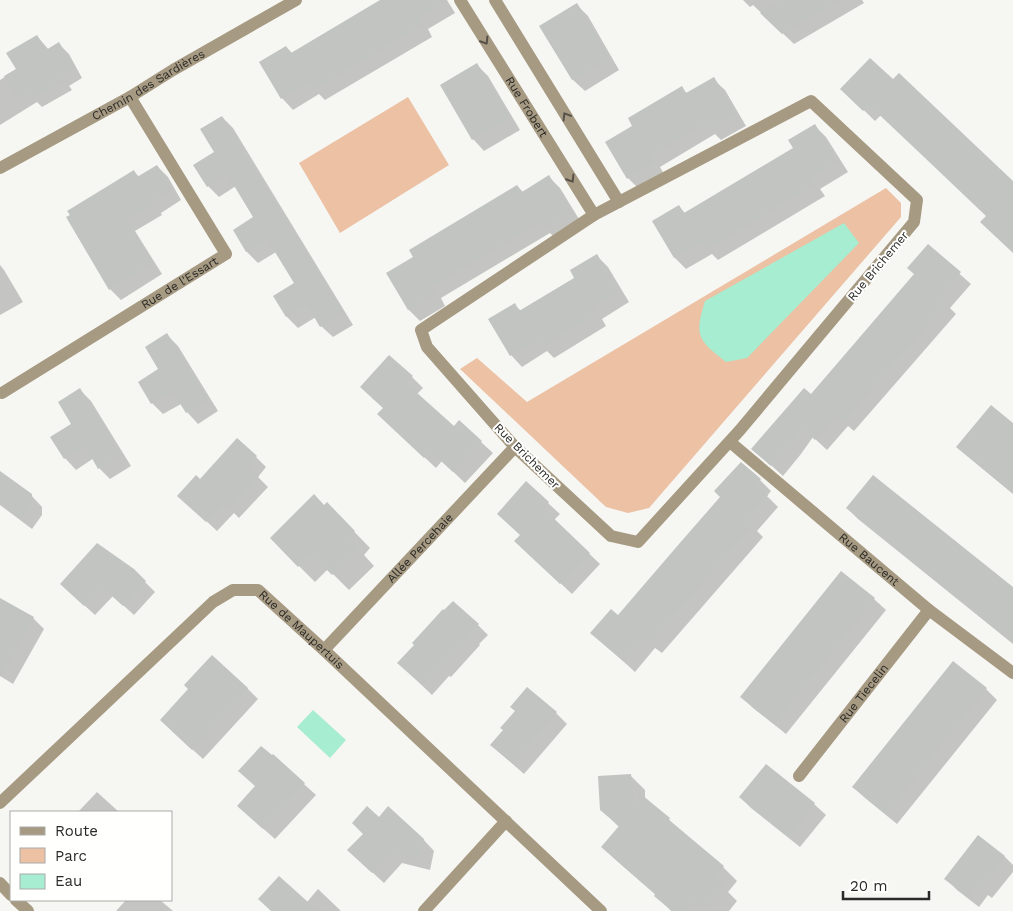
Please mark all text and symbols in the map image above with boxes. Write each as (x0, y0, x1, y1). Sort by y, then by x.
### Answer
one-way arrow (479, 36, 489, 45)
street label: Chemin des Sardières (89, 46, 207, 123)
street label: Rue Frobert (502, 74, 551, 140)
one-way arrow (563, 112, 573, 121)
one-way arrow (565, 174, 575, 183)
street label: Rue Brichemer (845, 228, 911, 304)
street label: Rue de l'Essart (139, 254, 221, 312)
street label: Rue Brichemer (491, 420, 563, 492)
street label: Allée Percehaie (384, 510, 456, 586)
street label: Rue Baucent (836, 530, 902, 589)
street label: Rue de Maupertuis (256, 587, 347, 672)
street label: Rue Tiecelin (836, 661, 891, 726)
legend (10, 811, 172, 901)
text: Route (55, 822, 98, 840)
text: Parc (55, 847, 87, 865)
scale bar (843, 868, 929, 900)
text: Eau (55, 872, 82, 890)
text: 20 m (850, 877, 888, 895)

